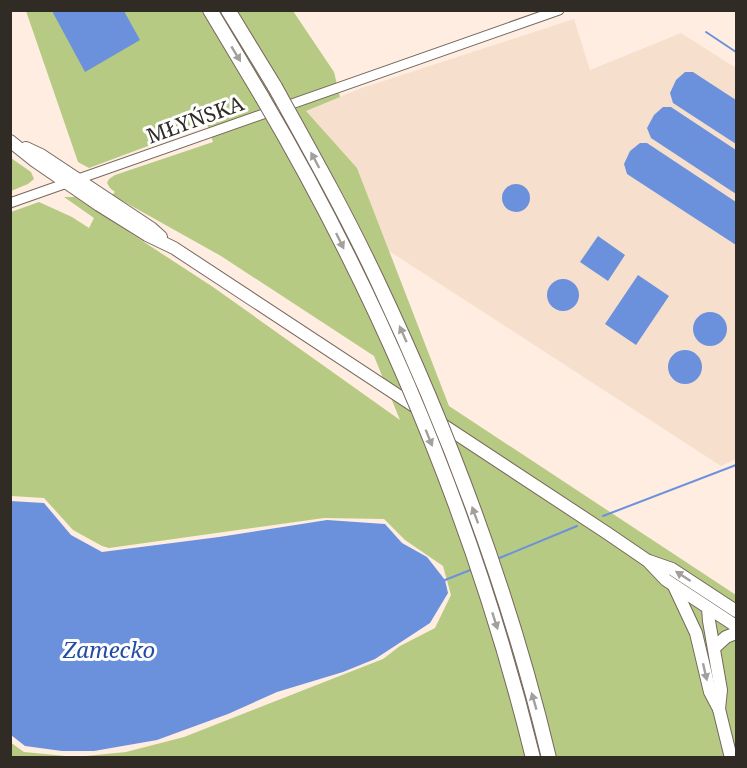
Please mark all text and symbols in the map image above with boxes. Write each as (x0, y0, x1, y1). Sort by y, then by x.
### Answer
one-way arrow (231, 46, 242, 62)
street label: MŁYŃSKA (142, 88, 248, 150)
one-way arrow (310, 151, 320, 168)
one-way arrow (336, 232, 345, 249)
one-way arrow (398, 326, 407, 343)
one-way arrow (424, 429, 434, 447)
one-way arrow (470, 506, 480, 524)
one-way arrow (675, 570, 691, 582)
one-way arrow (490, 612, 500, 630)
water label: Zamecko (62, 634, 155, 664)
one-way arrow (701, 663, 711, 681)
one-way arrow (529, 692, 538, 710)

